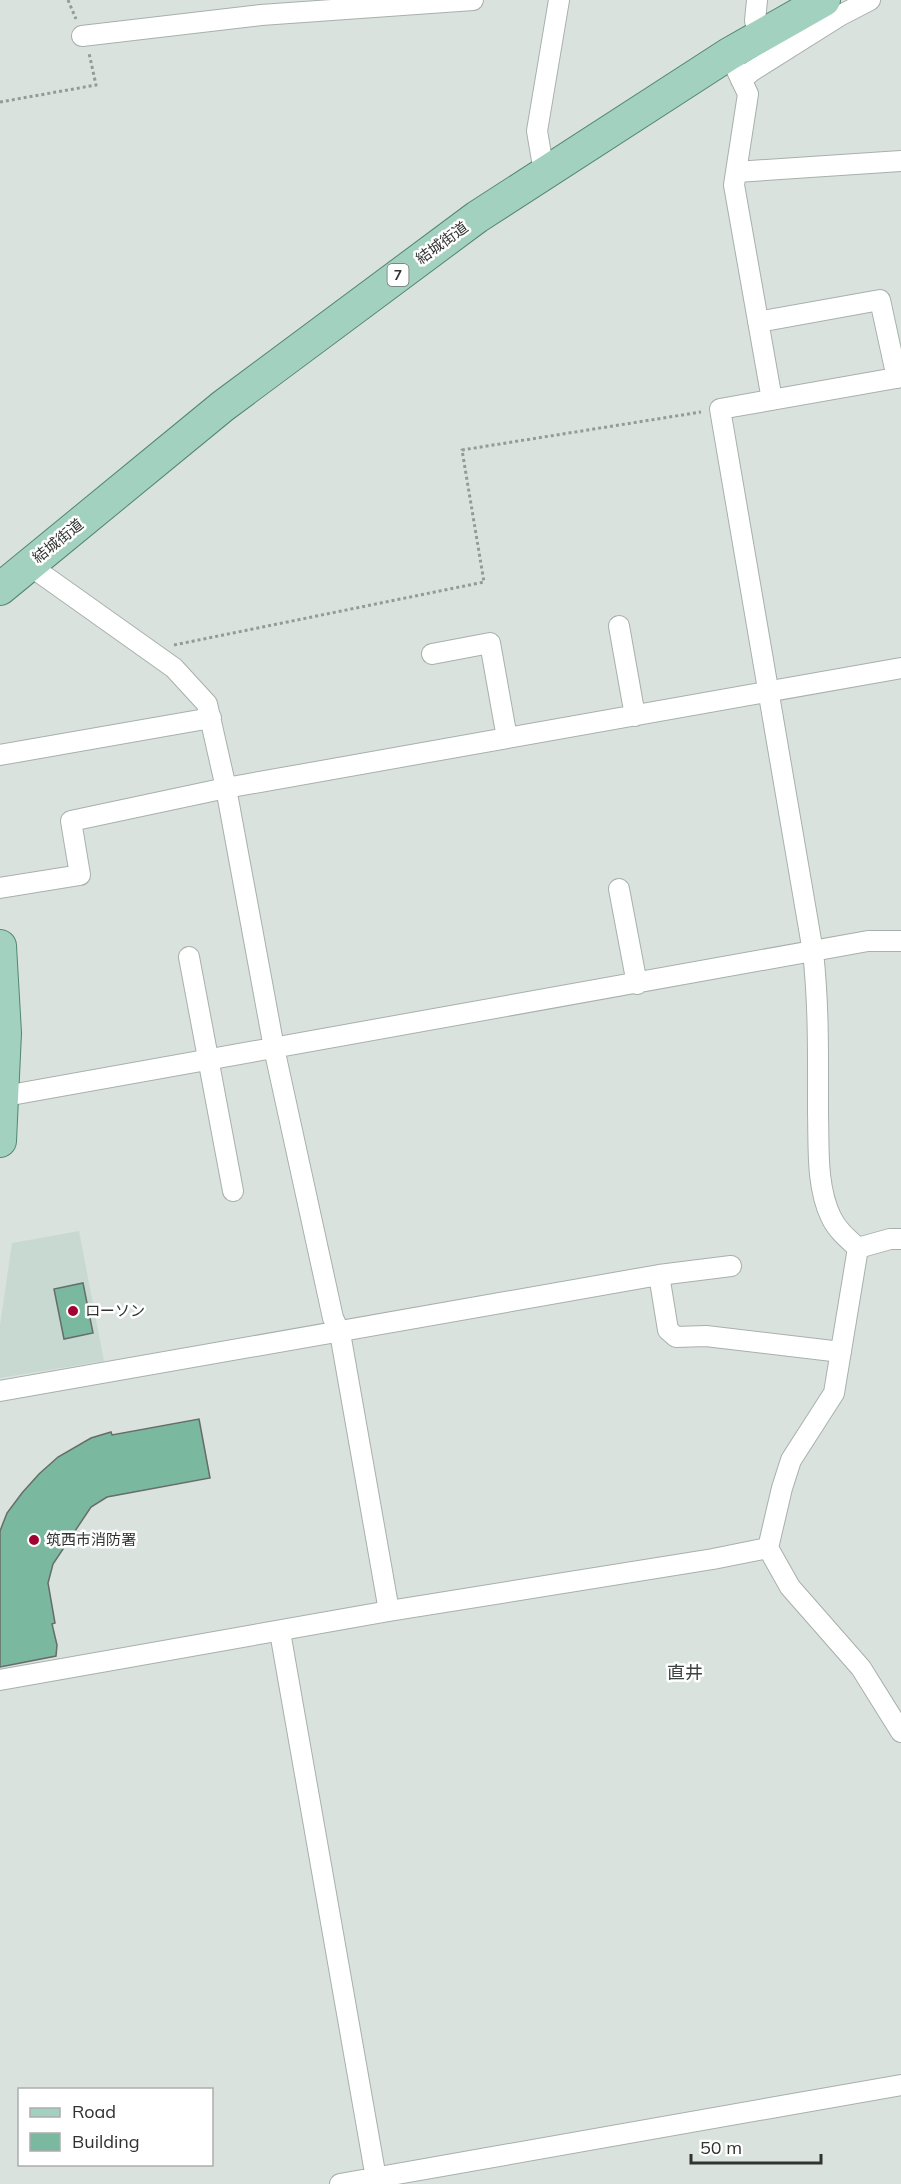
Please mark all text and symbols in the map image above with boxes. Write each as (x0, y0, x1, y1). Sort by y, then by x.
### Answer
street label: 結城街道 (412, 217, 472, 268)
road number: 7 (388, 264, 408, 286)
street label: 結城街道 (28, 514, 87, 567)
place label: ローソン (85, 1301, 145, 1320)
marker: ローソン (66, 1304, 80, 1318)
place label: 筑西市消防署 (46, 1530, 136, 1549)
marker: 筑西市消防署 (27, 1533, 41, 1547)
district label: 直井 (667, 1661, 703, 1684)
legend (18, 2088, 213, 2166)
text: Road (72, 2100, 116, 2123)
scale bar (691, 2127, 822, 2165)
text: Building (72, 2130, 140, 2153)
text: 50 m (700, 2136, 742, 2159)

